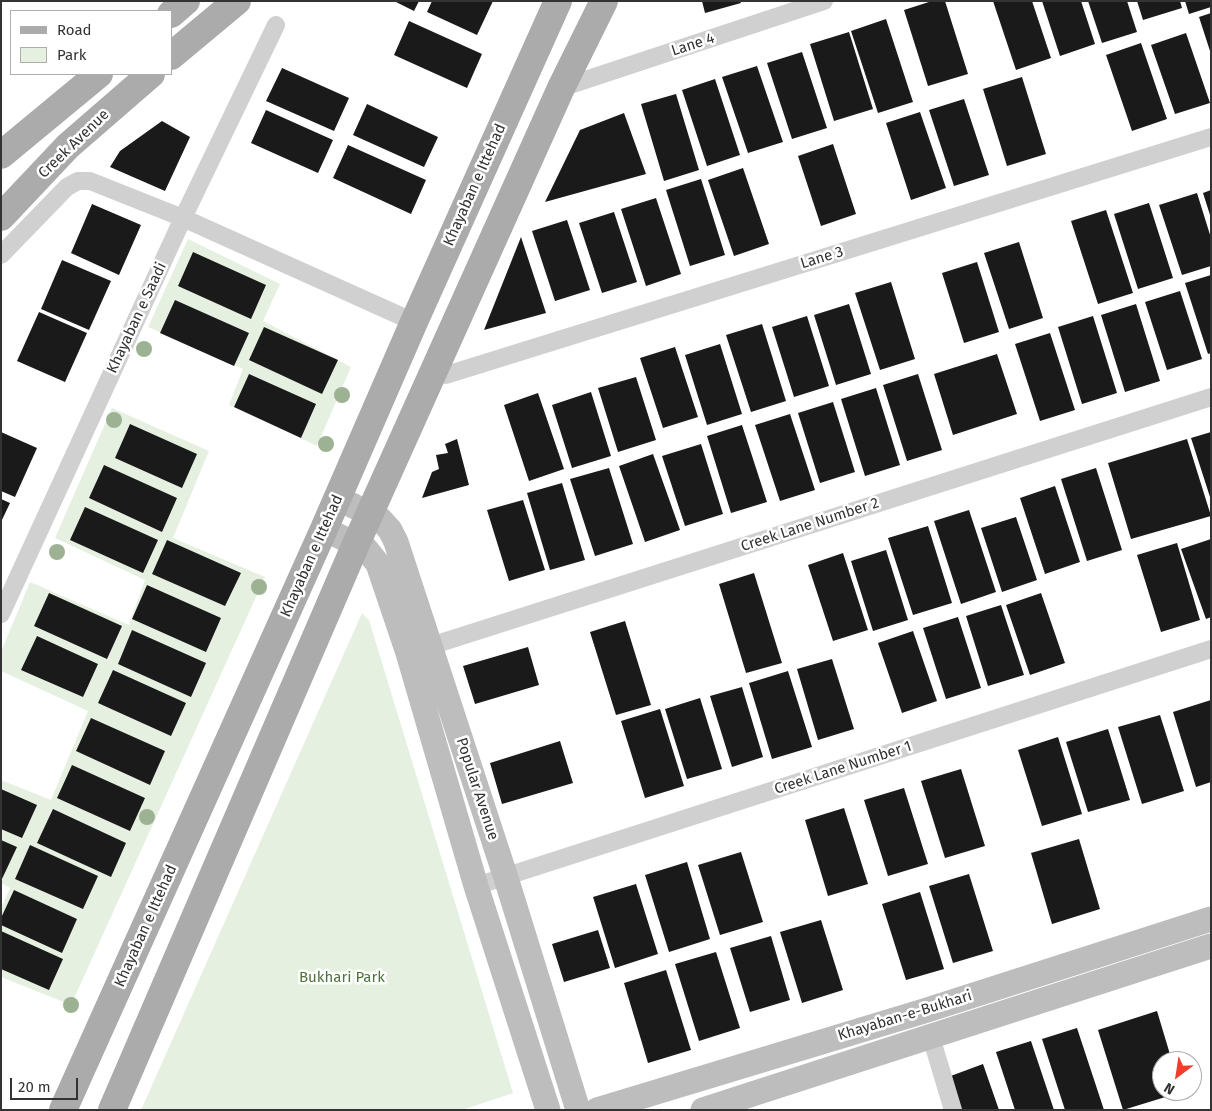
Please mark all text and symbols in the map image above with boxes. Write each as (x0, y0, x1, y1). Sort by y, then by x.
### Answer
legend (10, 10, 172, 75)
text: Road (57, 21, 92, 39)
street label: Lane 4 (669, 30, 717, 60)
text: Park (57, 46, 87, 64)
street label: Creek Avenue (35, 106, 113, 182)
street label: Khayaban e Ittehad (440, 121, 510, 249)
street label: Lane 3 (798, 243, 846, 273)
street label: Khayaban e Saadi (103, 260, 171, 376)
street label: Khayaban e Ittehad (277, 492, 347, 620)
street label: Creek Lane Number 2 (739, 494, 881, 556)
street label: Popular Avenue (452, 735, 502, 843)
street label: Creek Lane Number 1 (772, 737, 914, 799)
street label: Khayaban e Ittehad (111, 862, 181, 990)
park label: Bukhari Park (299, 969, 385, 987)
street label: Khayaban-e-Bukhari (836, 987, 974, 1045)
north arrow (1152, 1051, 1202, 1101)
scale bar (12, 1068, 80, 1100)
text: 20 m (18, 1078, 51, 1096)
text: N (1161, 1079, 1178, 1098)

